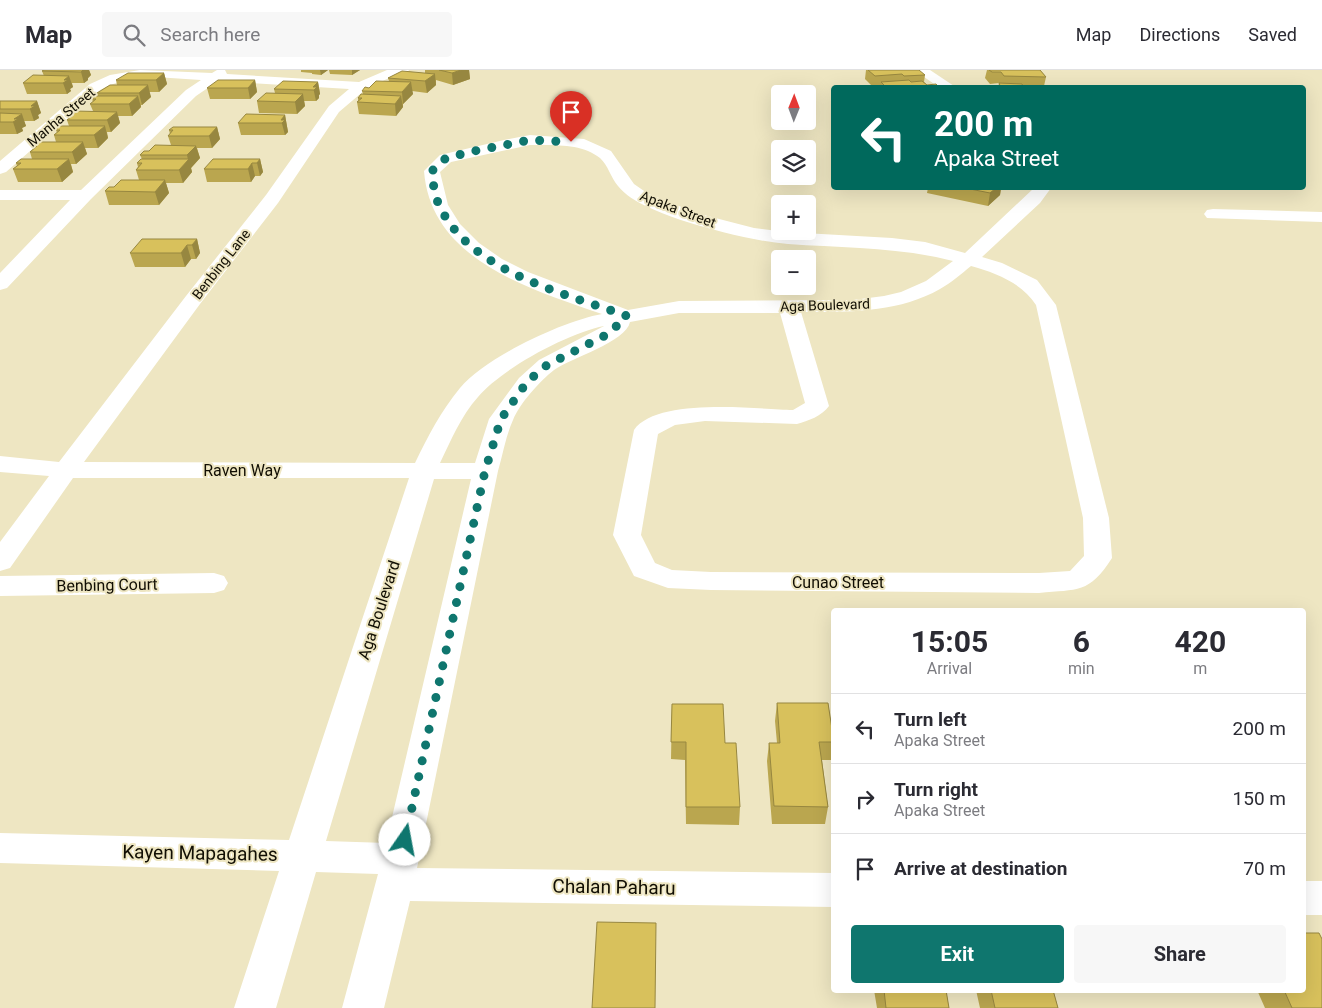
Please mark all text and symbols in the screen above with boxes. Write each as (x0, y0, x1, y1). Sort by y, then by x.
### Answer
search box (102, 12, 452, 57)
text: Map (25, 21, 72, 49)
icon: search (120, 21, 148, 49)
text: Search here (160, 23, 260, 46)
text: Map (1076, 24, 1111, 45)
text: Directions (1139, 24, 1220, 45)
text: Saved (1248, 24, 1297, 45)
street label: Manha Street (24, 84, 98, 150)
north arrow (771, 85, 816, 130)
map controls (771, 85, 816, 295)
pin (550, 91, 592, 142)
icon: arrive (557, 98, 585, 126)
text: 200 m (934, 104, 1033, 145)
icon: left (851, 105, 916, 170)
button: layers (771, 140, 816, 185)
text: Apaka Street (934, 146, 1059, 171)
street label: Apaka Street (638, 187, 718, 231)
button: + (771, 195, 816, 240)
street label: Benbing Lane (189, 226, 253, 302)
button: − (771, 250, 816, 295)
street label: Aga Boulevard (780, 295, 870, 315)
street label: Raven Way (203, 461, 281, 480)
street label: Aga Boulevard (354, 558, 404, 662)
street label: Cunao Street (792, 573, 884, 592)
street label: Benbing Court (56, 575, 158, 595)
text: 15:05 (911, 624, 988, 659)
text: 6 (1073, 624, 1090, 659)
text: 420 (1175, 624, 1226, 659)
text: Arrival (927, 659, 972, 678)
text: min (1068, 659, 1095, 678)
text: m (1193, 659, 1207, 678)
text: Turn left (894, 708, 967, 731)
icon: left (851, 715, 879, 743)
text: 200 m (1233, 717, 1286, 740)
text: Apaka Street (894, 731, 985, 750)
text: Turn right (894, 778, 978, 801)
icon: right (851, 785, 879, 813)
text: 150 m (1233, 787, 1286, 810)
text: Apaka Street (894, 801, 985, 820)
position arrow (378, 813, 430, 865)
street label: Kayen Mapagahes (122, 840, 278, 866)
icon: arrive (851, 855, 879, 883)
text: Arrive at destination (894, 857, 1067, 880)
text: 70 m (1243, 857, 1286, 880)
street label: Chalan Paharu (552, 874, 676, 900)
button: Exit (851, 925, 1064, 983)
button: Share (1074, 925, 1286, 983)

